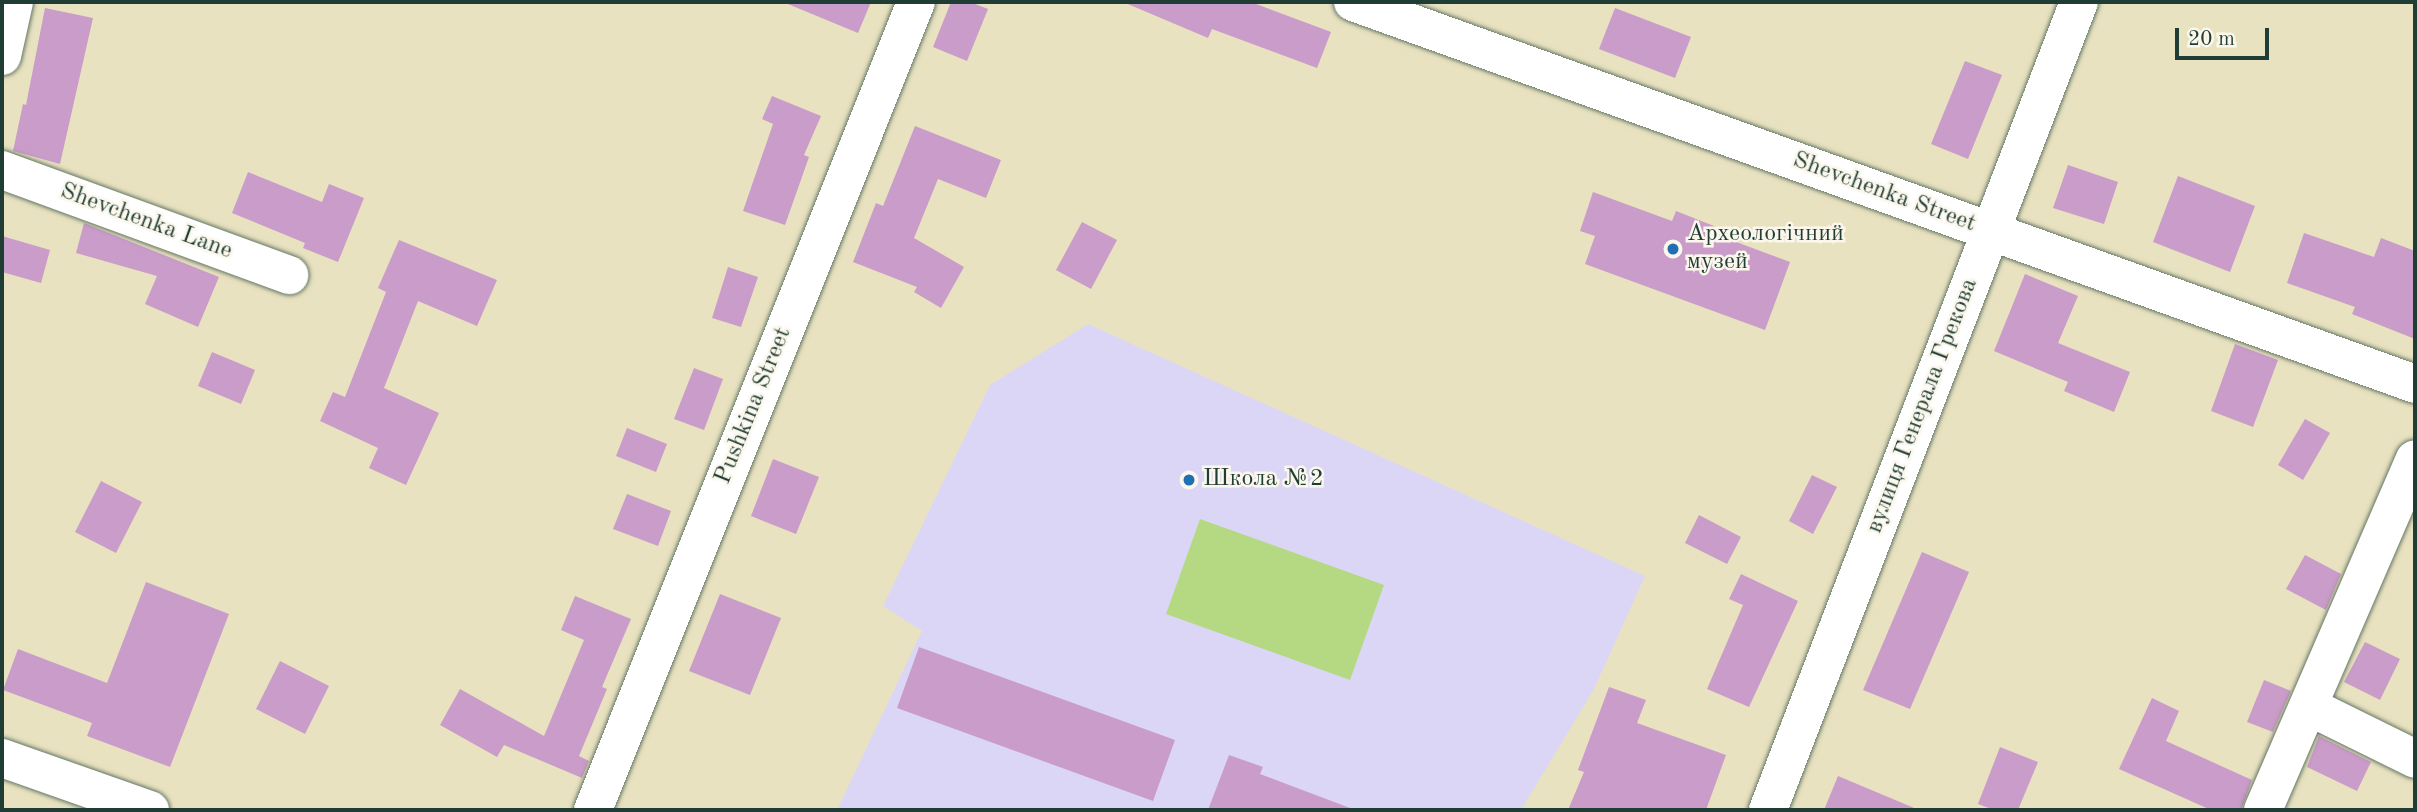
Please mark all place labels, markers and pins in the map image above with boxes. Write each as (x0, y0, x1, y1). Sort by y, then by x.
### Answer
place label: Археологічний музей (1687, 221, 1844, 277)
marker: Археологічний музей (1665, 241, 1681, 257)
place label: Школа №2 (1203, 466, 1324, 494)
marker: Школа №2 (1181, 472, 1197, 488)

